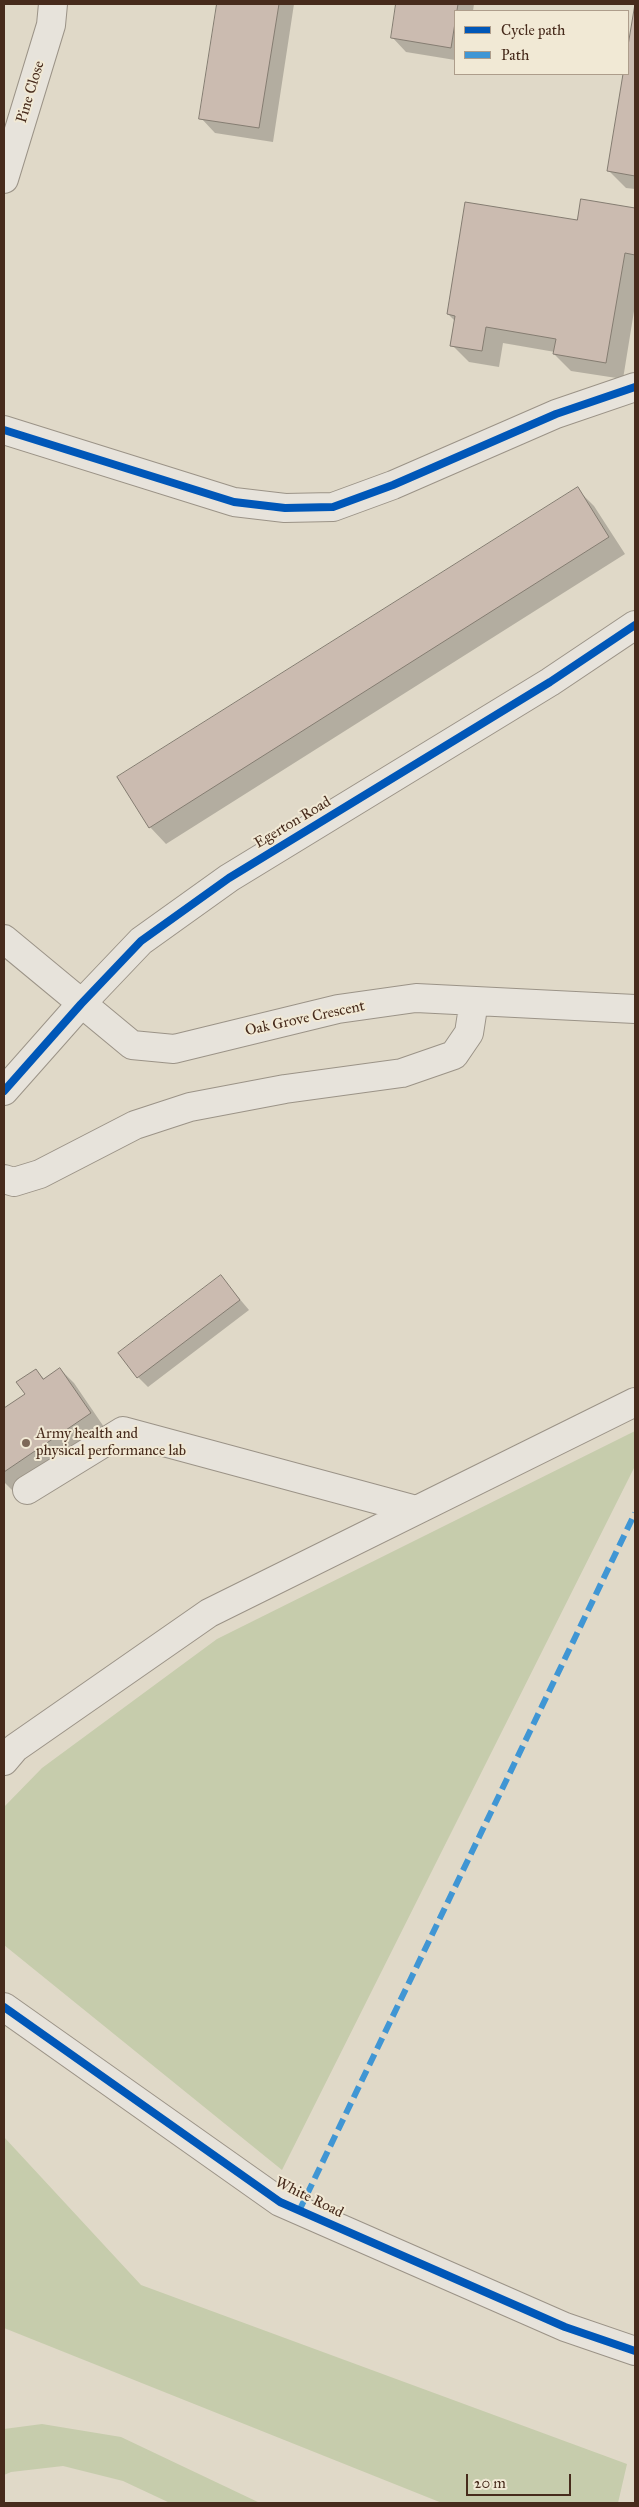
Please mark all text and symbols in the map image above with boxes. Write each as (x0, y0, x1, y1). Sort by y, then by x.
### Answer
legend (454, 10, 629, 75)
text: Cycle path (501, 21, 565, 39)
text: Path (501, 46, 529, 64)
street label: Pine Close (13, 59, 49, 125)
street label: Egerton Road (252, 793, 334, 853)
street label: Oak Grove Crescent (244, 998, 366, 1040)
place label: Army health and physical performance lab (36, 1425, 186, 1460)
marker: Army health and physical performance lab (20, 1437, 32, 1449)
street label: White Road (272, 2174, 346, 2222)
scale bar (469, 2464, 574, 2496)
text: 20 m (474, 2474, 506, 2492)

